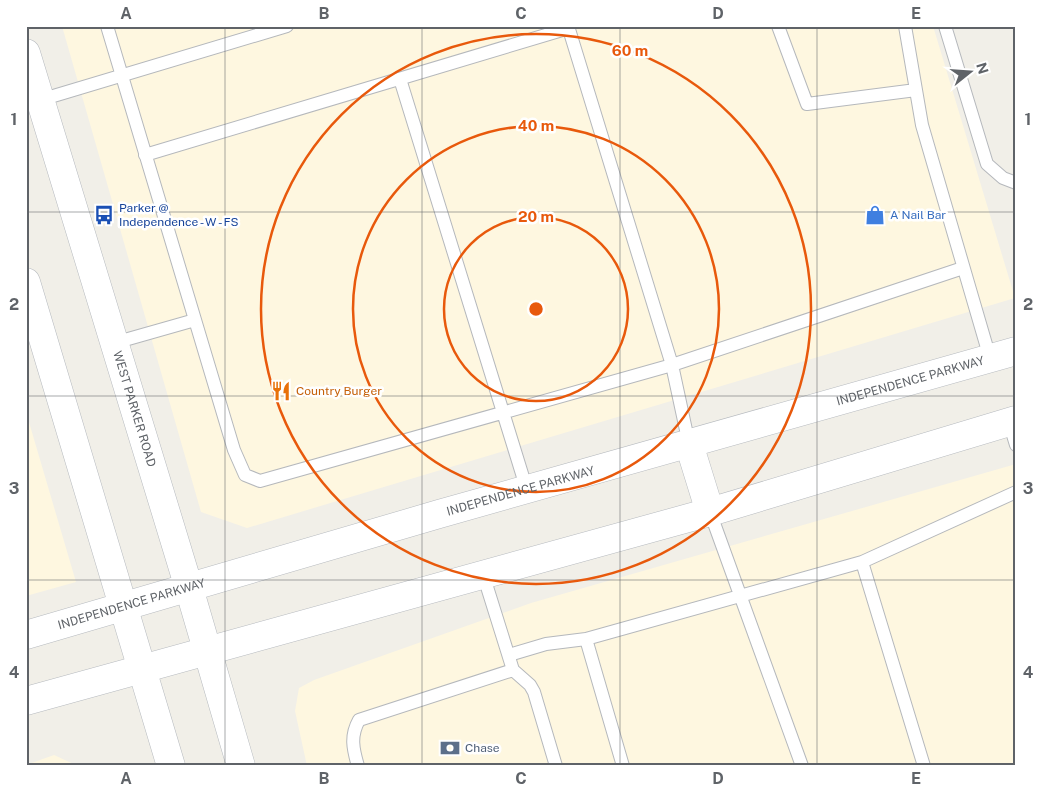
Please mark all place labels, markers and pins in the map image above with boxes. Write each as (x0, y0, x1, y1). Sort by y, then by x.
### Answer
place label: Parker @ Independence - W - FS (119, 201, 239, 229)
bus stop icon: Parker @ Independence - W - FS (93, 204, 115, 226)
shop icon: A Nail Bar (864, 204, 886, 226)
place label: A Nail Bar (890, 208, 946, 222)
centre of rings (527, 300, 545, 318)
restaurant icon: Country Burger (270, 380, 292, 402)
place label: Country Burger (296, 384, 382, 398)
bank icon: Chase (439, 737, 461, 759)
place label: Chase (465, 741, 500, 755)

